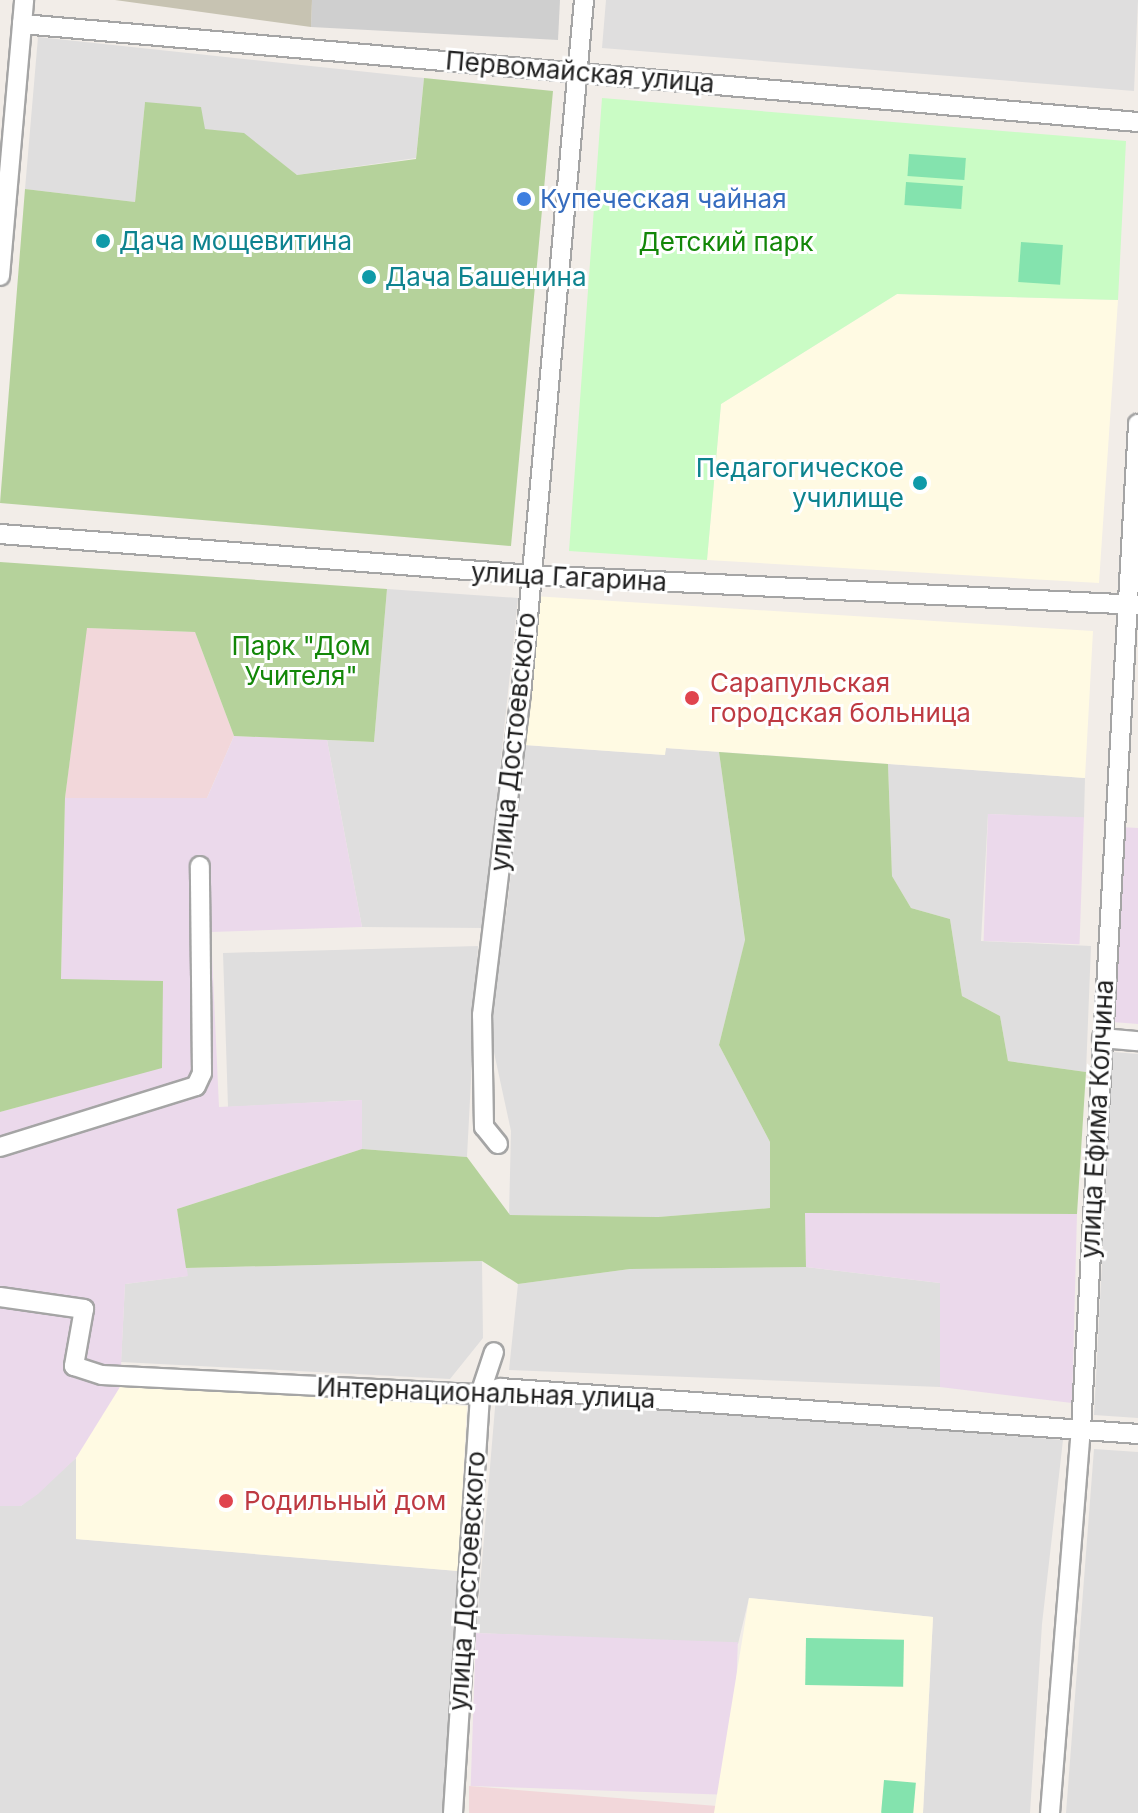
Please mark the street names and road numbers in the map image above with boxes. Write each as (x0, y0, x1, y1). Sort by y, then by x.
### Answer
street label: Первомайская улица (444, 45, 716, 99)
street label: улица Гагарина (470, 556, 668, 598)
street label: улица Достоевского (484, 611, 542, 873)
street label: улица Ефима Колчина (1074, 979, 1120, 1259)
street label: Интернациональная улица (316, 1371, 656, 1415)
street label: улица Достоевского (442, 1450, 492, 1712)

